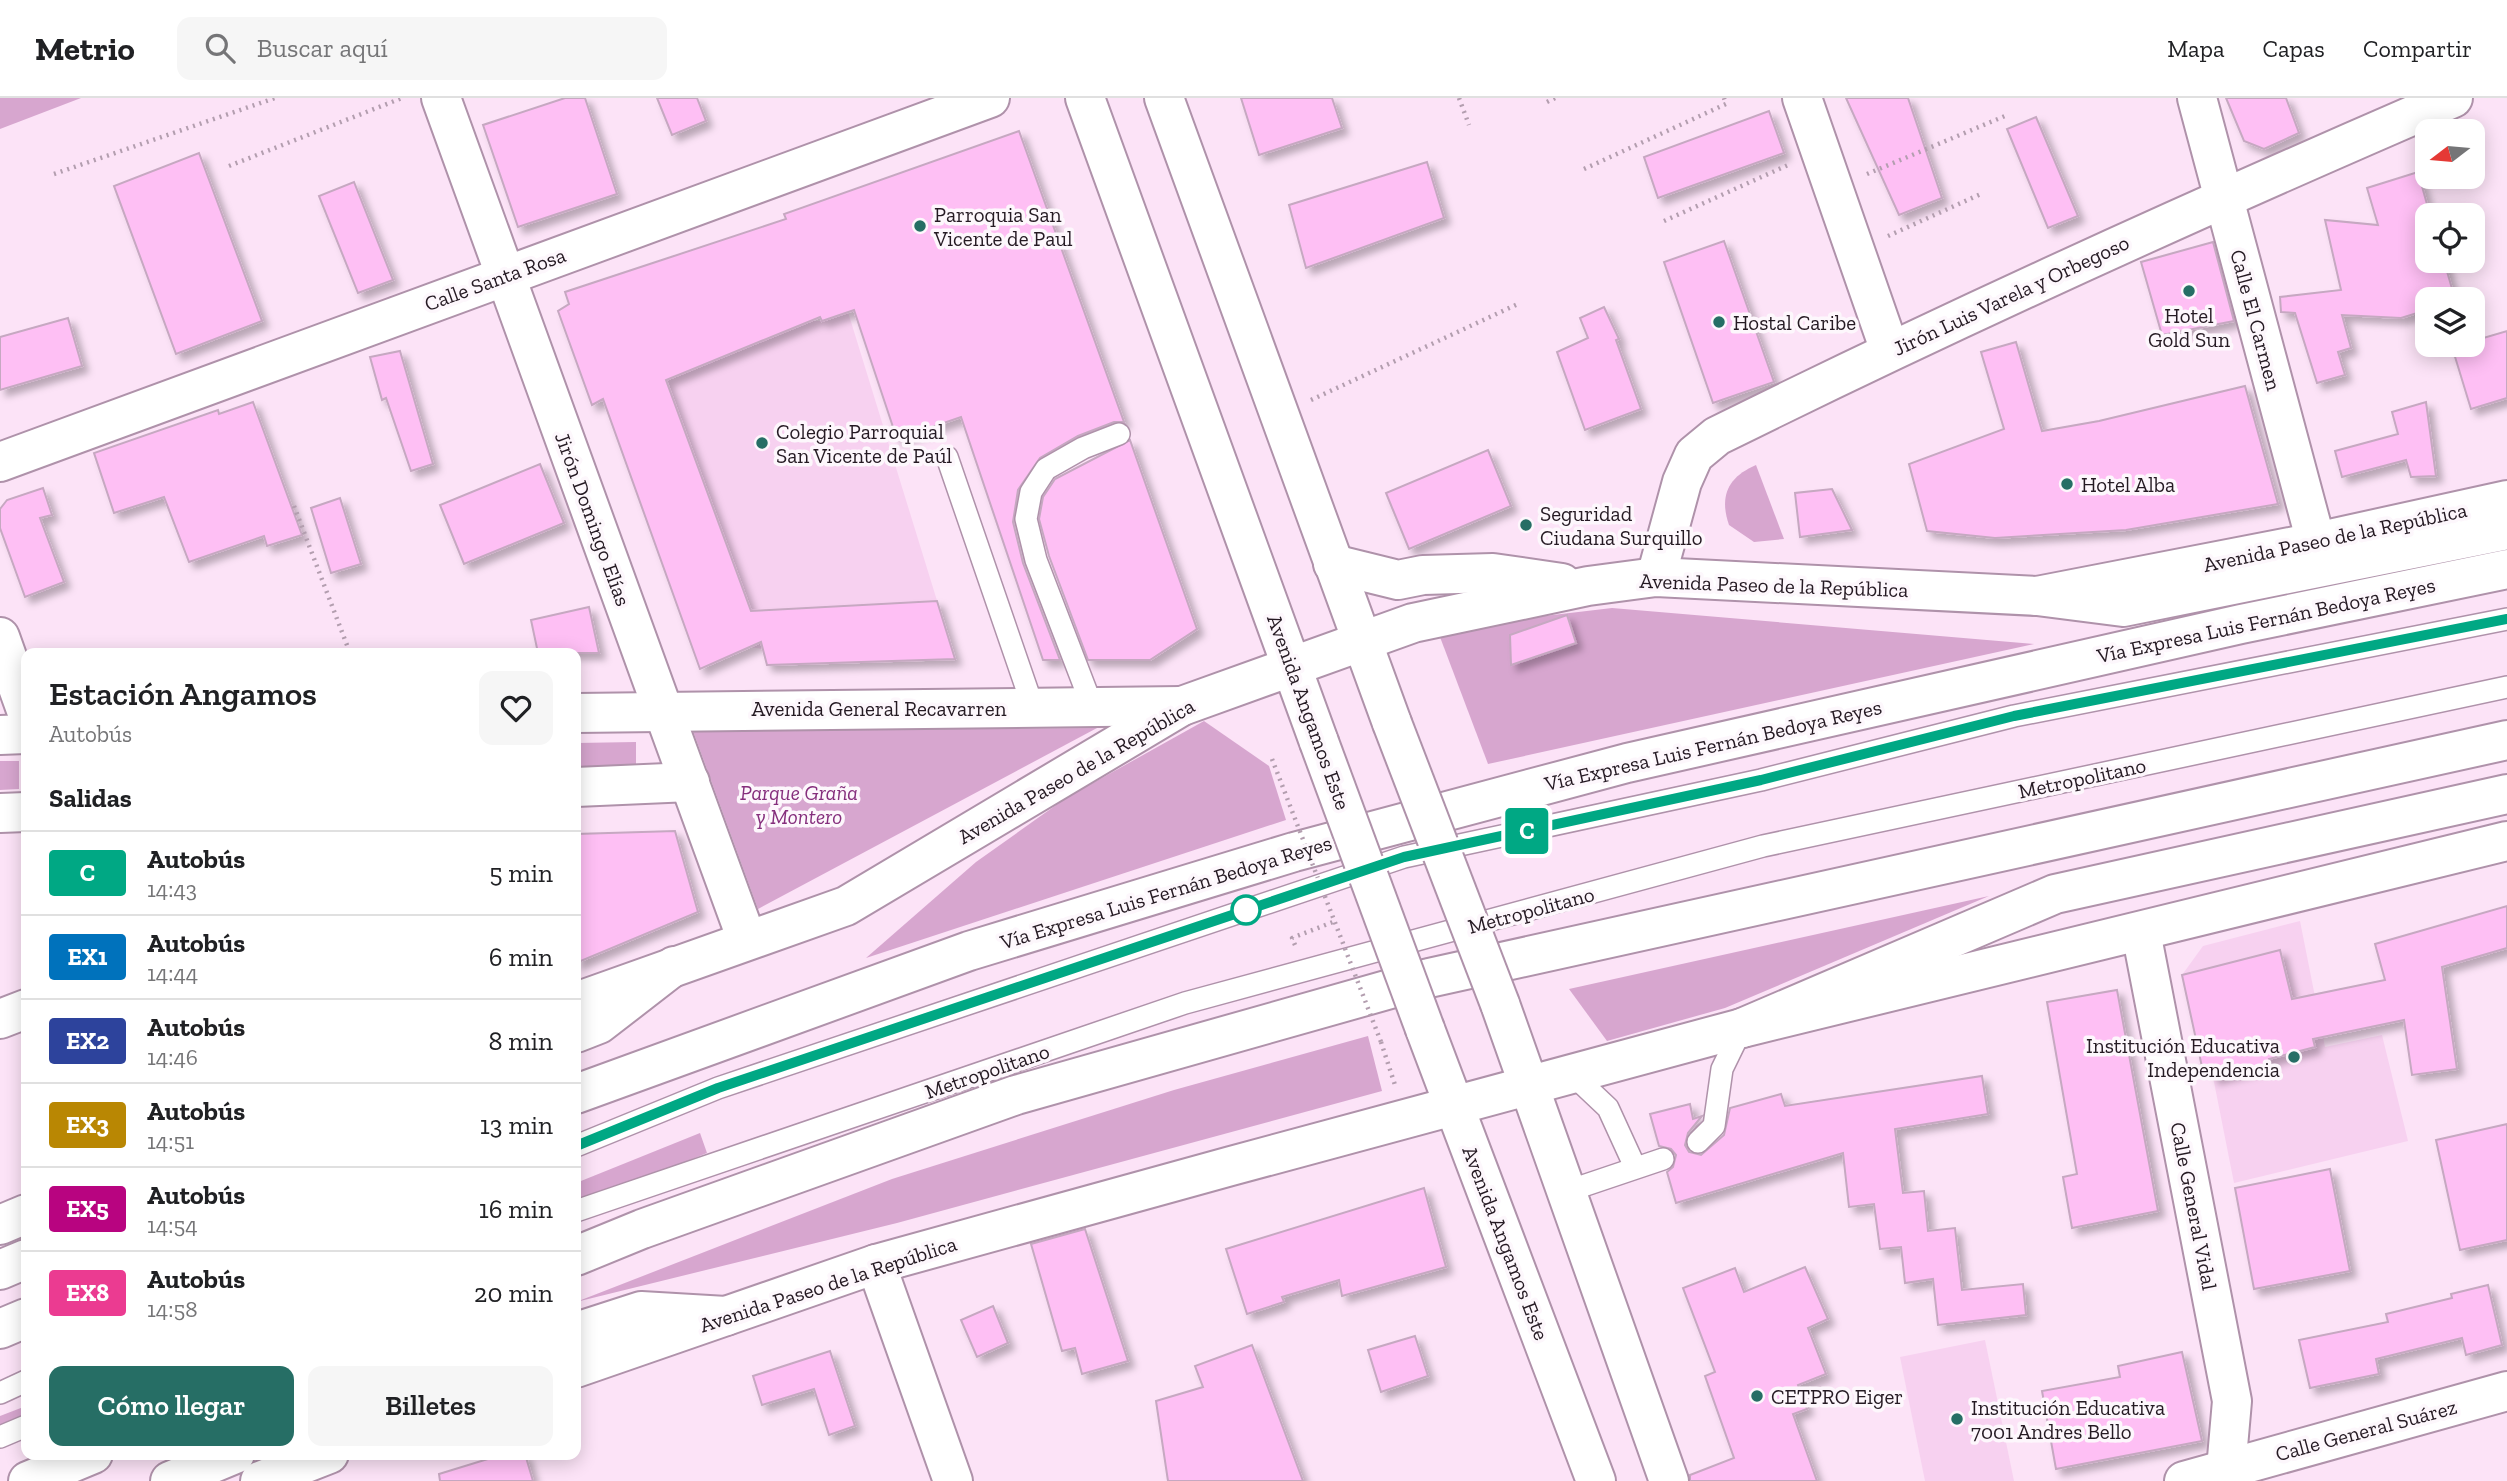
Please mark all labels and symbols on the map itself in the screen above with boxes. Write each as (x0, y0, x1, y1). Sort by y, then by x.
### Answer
north arrow (2415, 119, 2485, 189)
place label: Parroquia San Vicente de Paul (933, 202, 1073, 251)
marker: Parroquia San Vicente de Paul (912, 218, 928, 234)
street label: Jirón Luis Varela y Orbegoso (1889, 229, 2133, 361)
street label: Calle Santa Rosa (421, 242, 569, 316)
street label: Calle El Carmen (2225, 247, 2287, 393)
marker: Hotel Gold Sun (2181, 283, 2197, 299)
place label: Hotel Gold Sun (2148, 303, 2230, 352)
place label: Hostal Caribe (1733, 310, 1856, 335)
marker: Hostal Caribe (1711, 314, 1727, 330)
place label: Colegio Parroquial San Vicente de Paúl (776, 419, 953, 468)
street label: Jirón Domingo Elías (550, 429, 636, 609)
marker: Colegio Parroquial San Vicente de Paúl (754, 435, 770, 451)
place label: Hotel Alba (2081, 472, 2175, 497)
marker: Hotel Alba (2059, 476, 2075, 492)
street label: Avenida Paseo de la República (2201, 497, 2469, 577)
place label: Seguridad Ciudana Surquillo (1540, 501, 1702, 550)
marker: Seguridad Ciudana Surquillo (1518, 517, 1534, 533)
street label: Avenida Paseo de la República (1639, 568, 1909, 602)
street label: Vía Expresa Luis Fernán Bedoya Reyes (2094, 572, 2437, 668)
street label: Avenida Angamos Este (1262, 611, 1356, 813)
street label: Avenida Paseo de la República (953, 693, 1199, 849)
street label: Vía Expresa Luis Fernán Bedoya Reyes (1541, 694, 1884, 796)
street label: Avenida General Recavarren (751, 696, 1007, 721)
street label: Metropolitano (2016, 752, 2148, 804)
park label: Parque Graña y Montero (740, 780, 858, 829)
line badge: C (1504, 808, 1550, 854)
street label: Vía Expresa Luis Fernán Bedoya Reyes (996, 830, 1335, 955)
street label: Metropolitano (1465, 881, 1597, 939)
unlabelled marker (1231, 895, 1261, 925)
place label: Institución Educativa Independencia (2086, 1033, 2280, 1082)
street label: Metropolitano (922, 1038, 1052, 1104)
marker: Institución Educativa Independencia (2286, 1049, 2302, 1065)
street label: Calle General Vidal (2165, 1120, 2223, 1293)
street label: Avenida Angamos Este (1457, 1142, 1555, 1344)
street label: Avenida Paseo de la República (696, 1231, 960, 1337)
place label: CETPRO Eiger (1771, 1384, 1903, 1409)
marker: CETPRO Eiger (1749, 1388, 1765, 1404)
street label: Calle General Suárez (2273, 1394, 2460, 1466)
place label: Institución Educativa 7001 Andres Bello (1971, 1395, 2165, 1444)
marker: Institución Educativa 7001 Andres Bello (1949, 1411, 1965, 1427)

